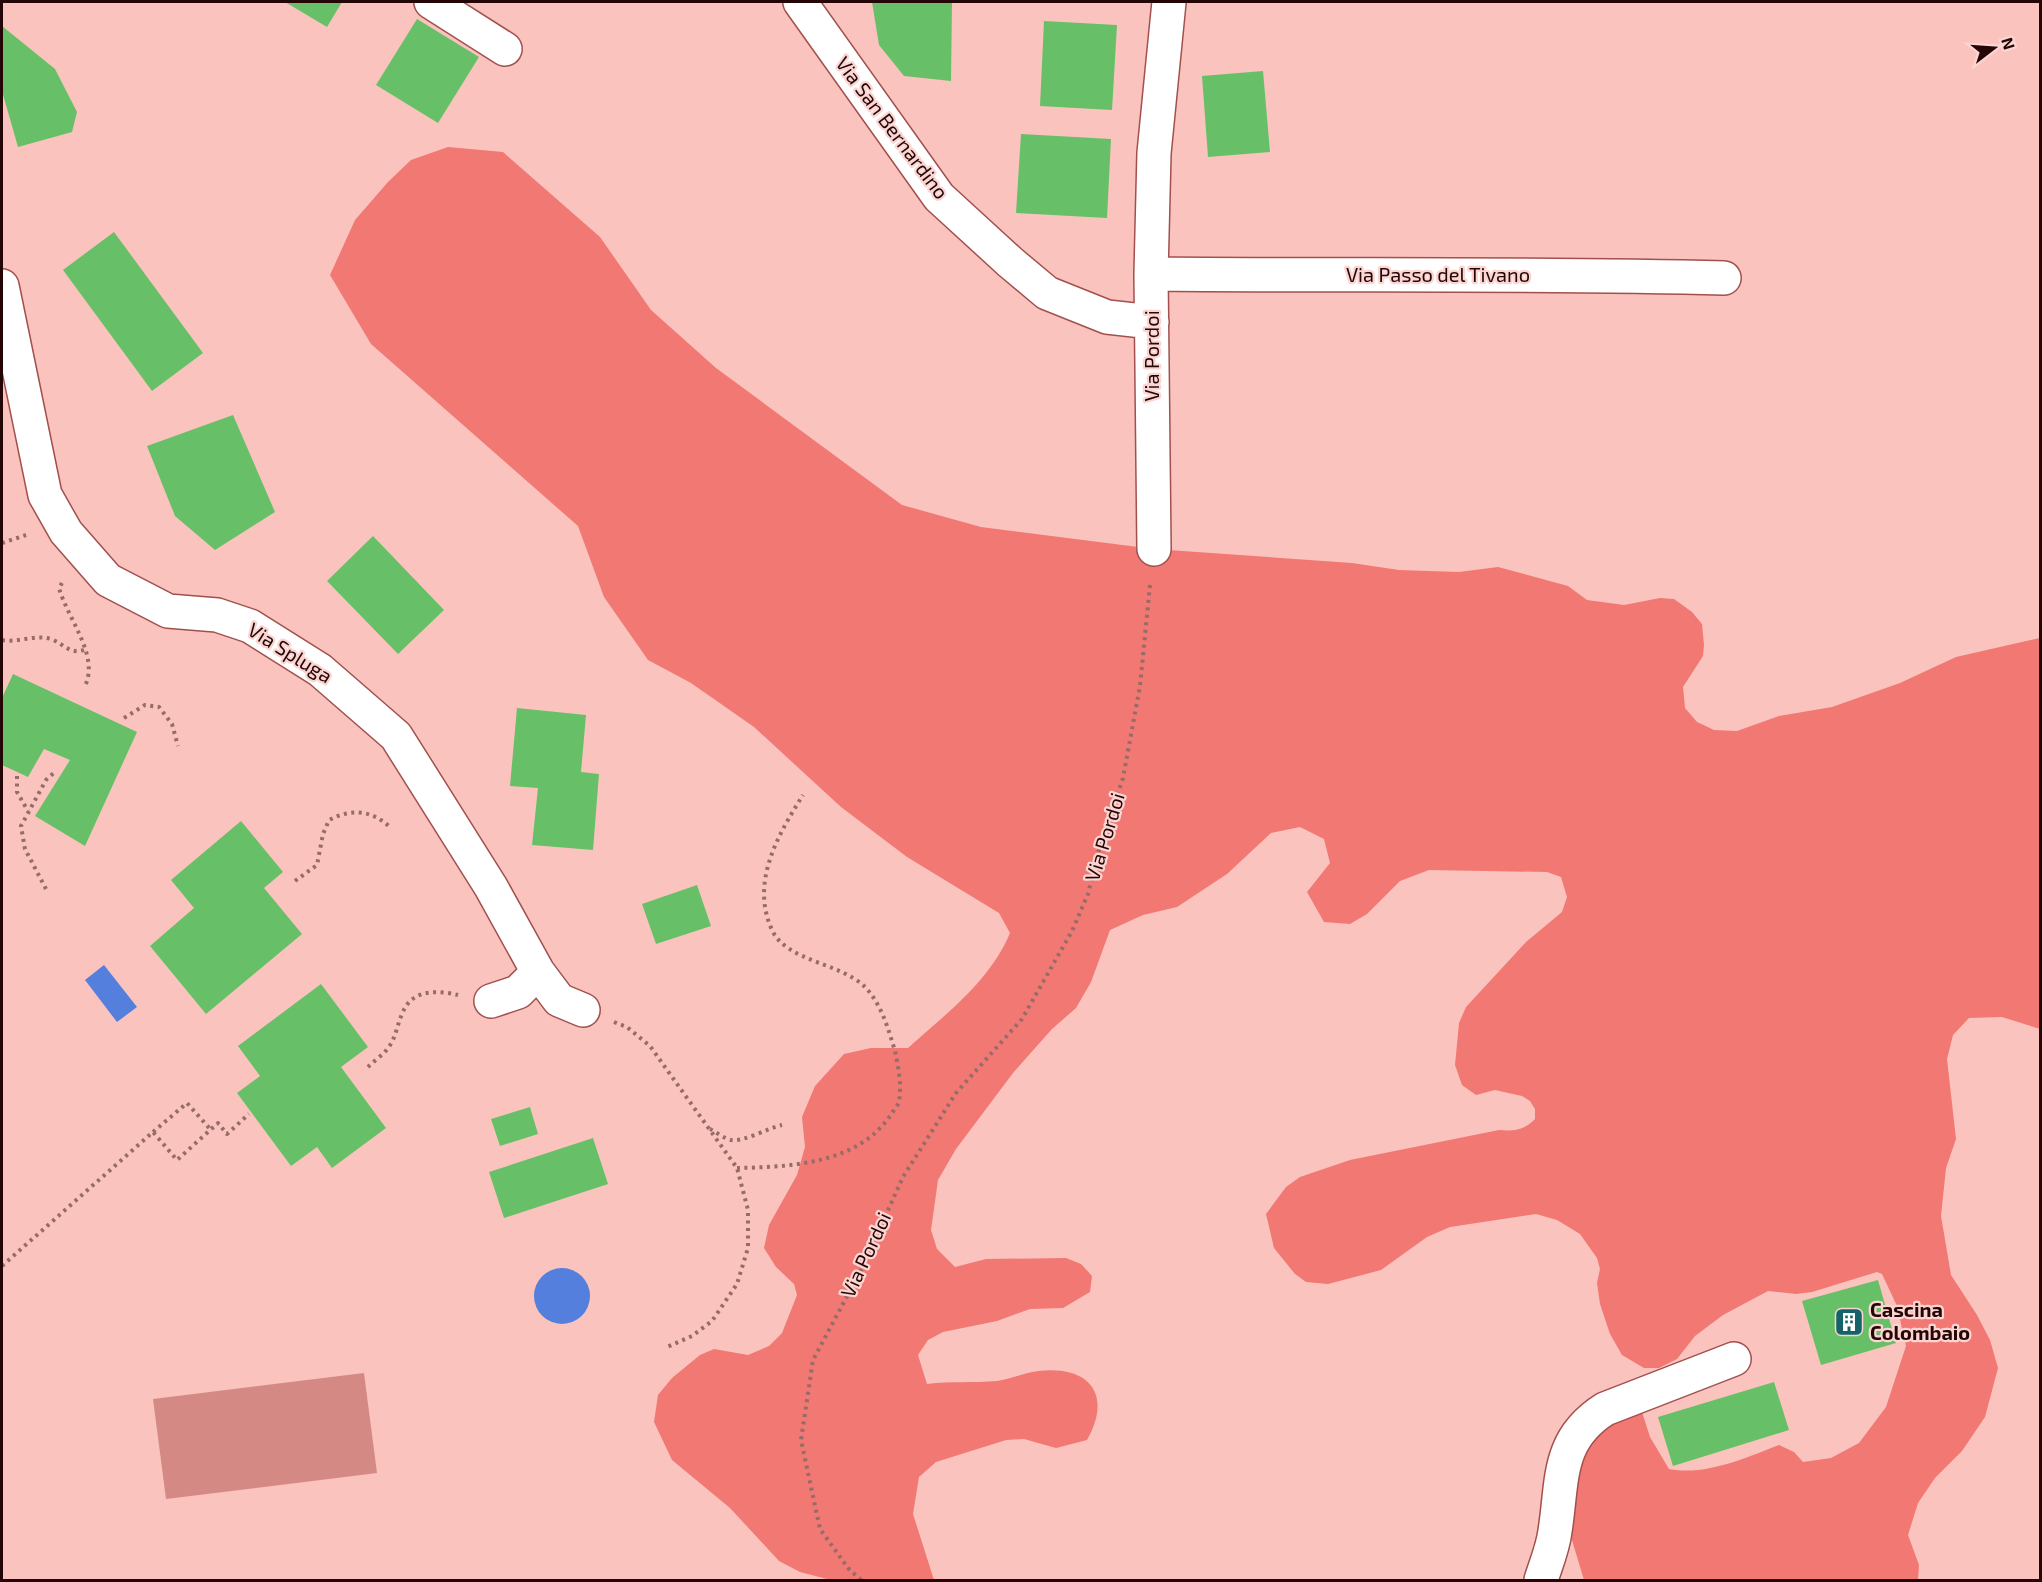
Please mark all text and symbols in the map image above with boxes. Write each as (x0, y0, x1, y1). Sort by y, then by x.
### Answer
north arrow (1964, 18, 2024, 78)
text: N (1998, 35, 2020, 52)
street label: Via San Bernardino (832, 52, 954, 203)
street label: Via Passo del Tivano (1346, 262, 1530, 286)
street label: Via Pordoi (1139, 310, 1163, 402)
street label: Via Spluga (244, 617, 337, 687)
street label: Via Pordoi (1079, 790, 1129, 884)
street label: Via Pordoi (835, 1208, 895, 1301)
place label: Cascina Colombaio (1870, 1297, 1970, 1344)
building icon: Cascina Colombaio (1833, 1306, 1865, 1338)

